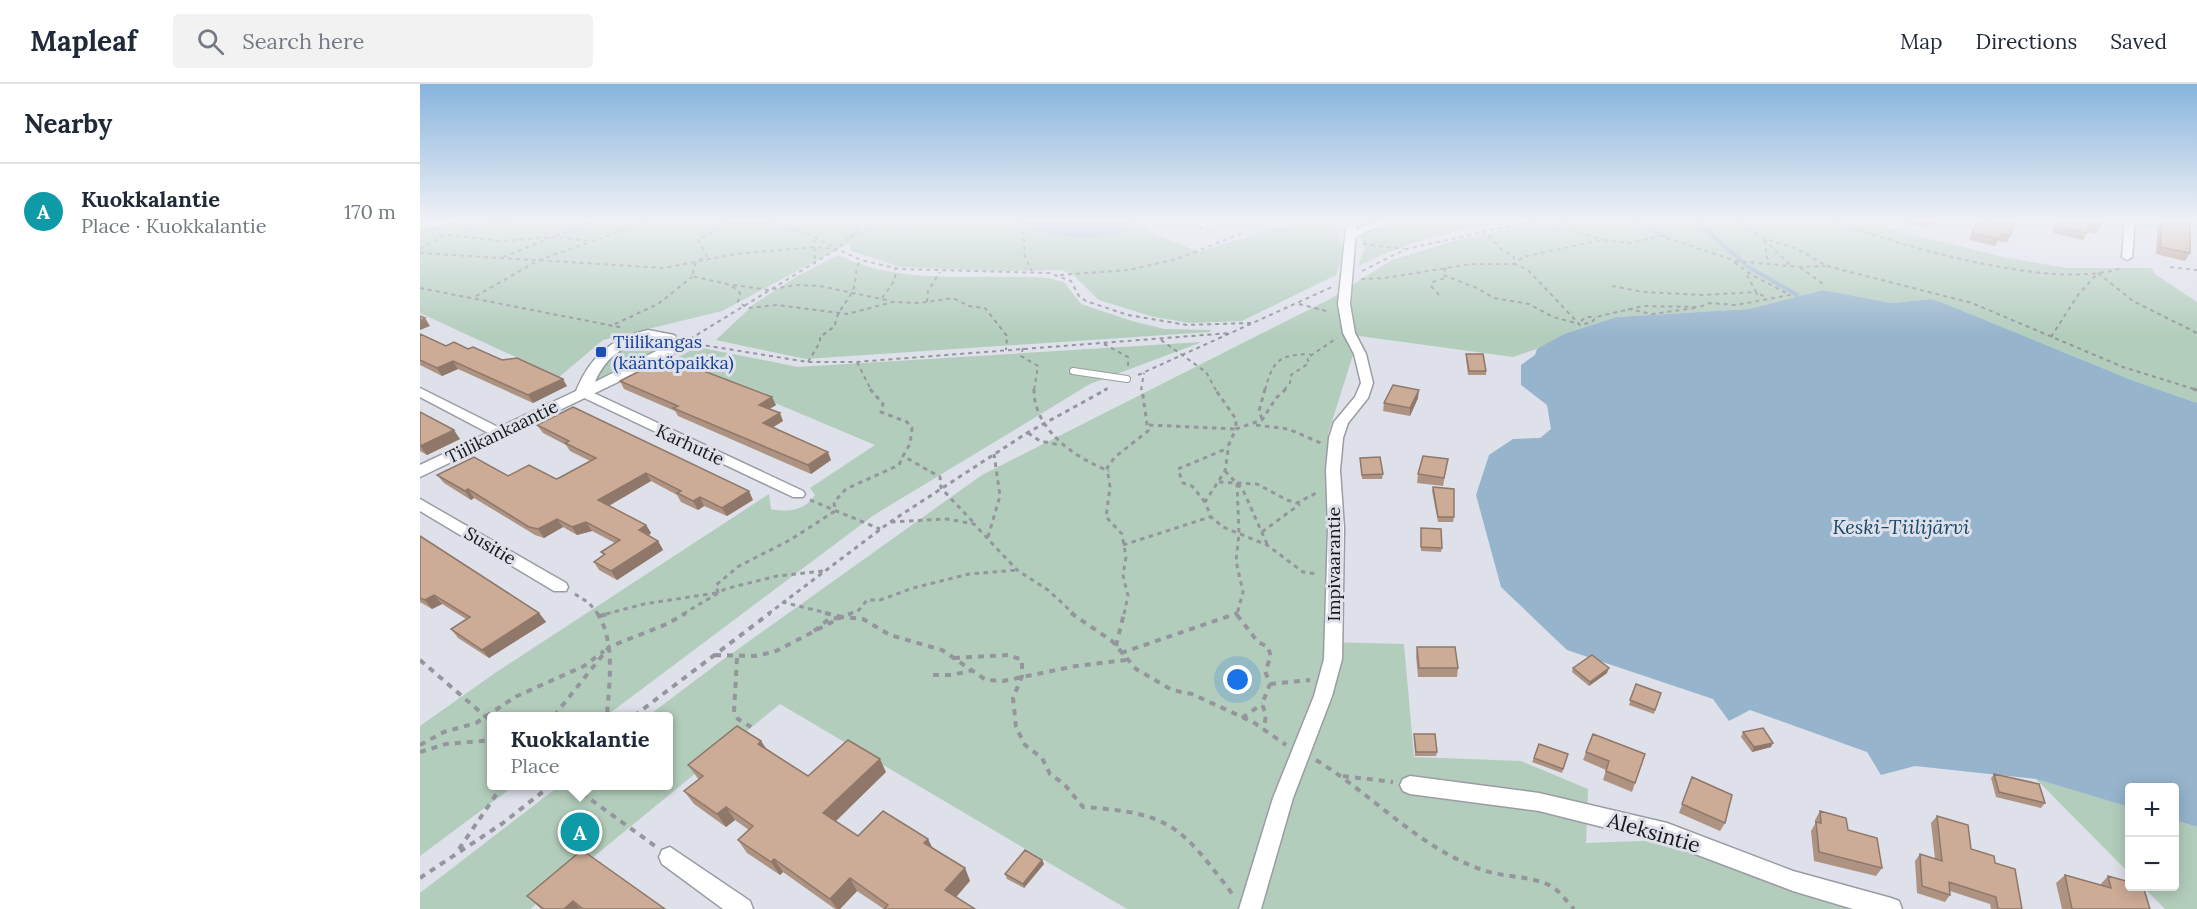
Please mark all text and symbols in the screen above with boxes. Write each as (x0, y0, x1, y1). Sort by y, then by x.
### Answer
search box (173, 14, 593, 68)
text: Mapleaf (30, 23, 137, 59)
icon: search (194, 25, 227, 58)
text: Search here (242, 27, 364, 55)
text: Map (1900, 28, 1943, 55)
text: Directions (1976, 28, 2077, 55)
text: Saved (2110, 28, 2167, 55)
text: Nearby (24, 107, 112, 140)
text: Kuokkalantie (81, 185, 220, 213)
text: A (37, 199, 50, 224)
text: 170 m (344, 199, 396, 224)
text: Place · Kuokkalantie (81, 213, 266, 238)
place label: Tiilikangas (kääntöpaikka) (613, 330, 734, 374)
marker: Tiilikangas (kääntöpaikka) (594, 345, 608, 359)
street label: Tiilikankaantie (442, 394, 562, 469)
street label: Karhutie (652, 419, 728, 470)
street label: Impivaarantie (1322, 506, 1345, 621)
water label: Keski-Tiilijärvi (1832, 514, 1970, 539)
street label: Susitie (460, 521, 521, 570)
your location (1223, 665, 1252, 694)
popup (487, 712, 673, 790)
text: Kuokkalantie (510, 725, 650, 753)
text: Place (510, 753, 560, 778)
map controls (2125, 783, 2179, 891)
button: + (2125, 783, 2179, 837)
street label: Aleksintie (1604, 806, 1704, 859)
pin: A (560, 810, 600, 855)
button: − (2125, 837, 2179, 891)

